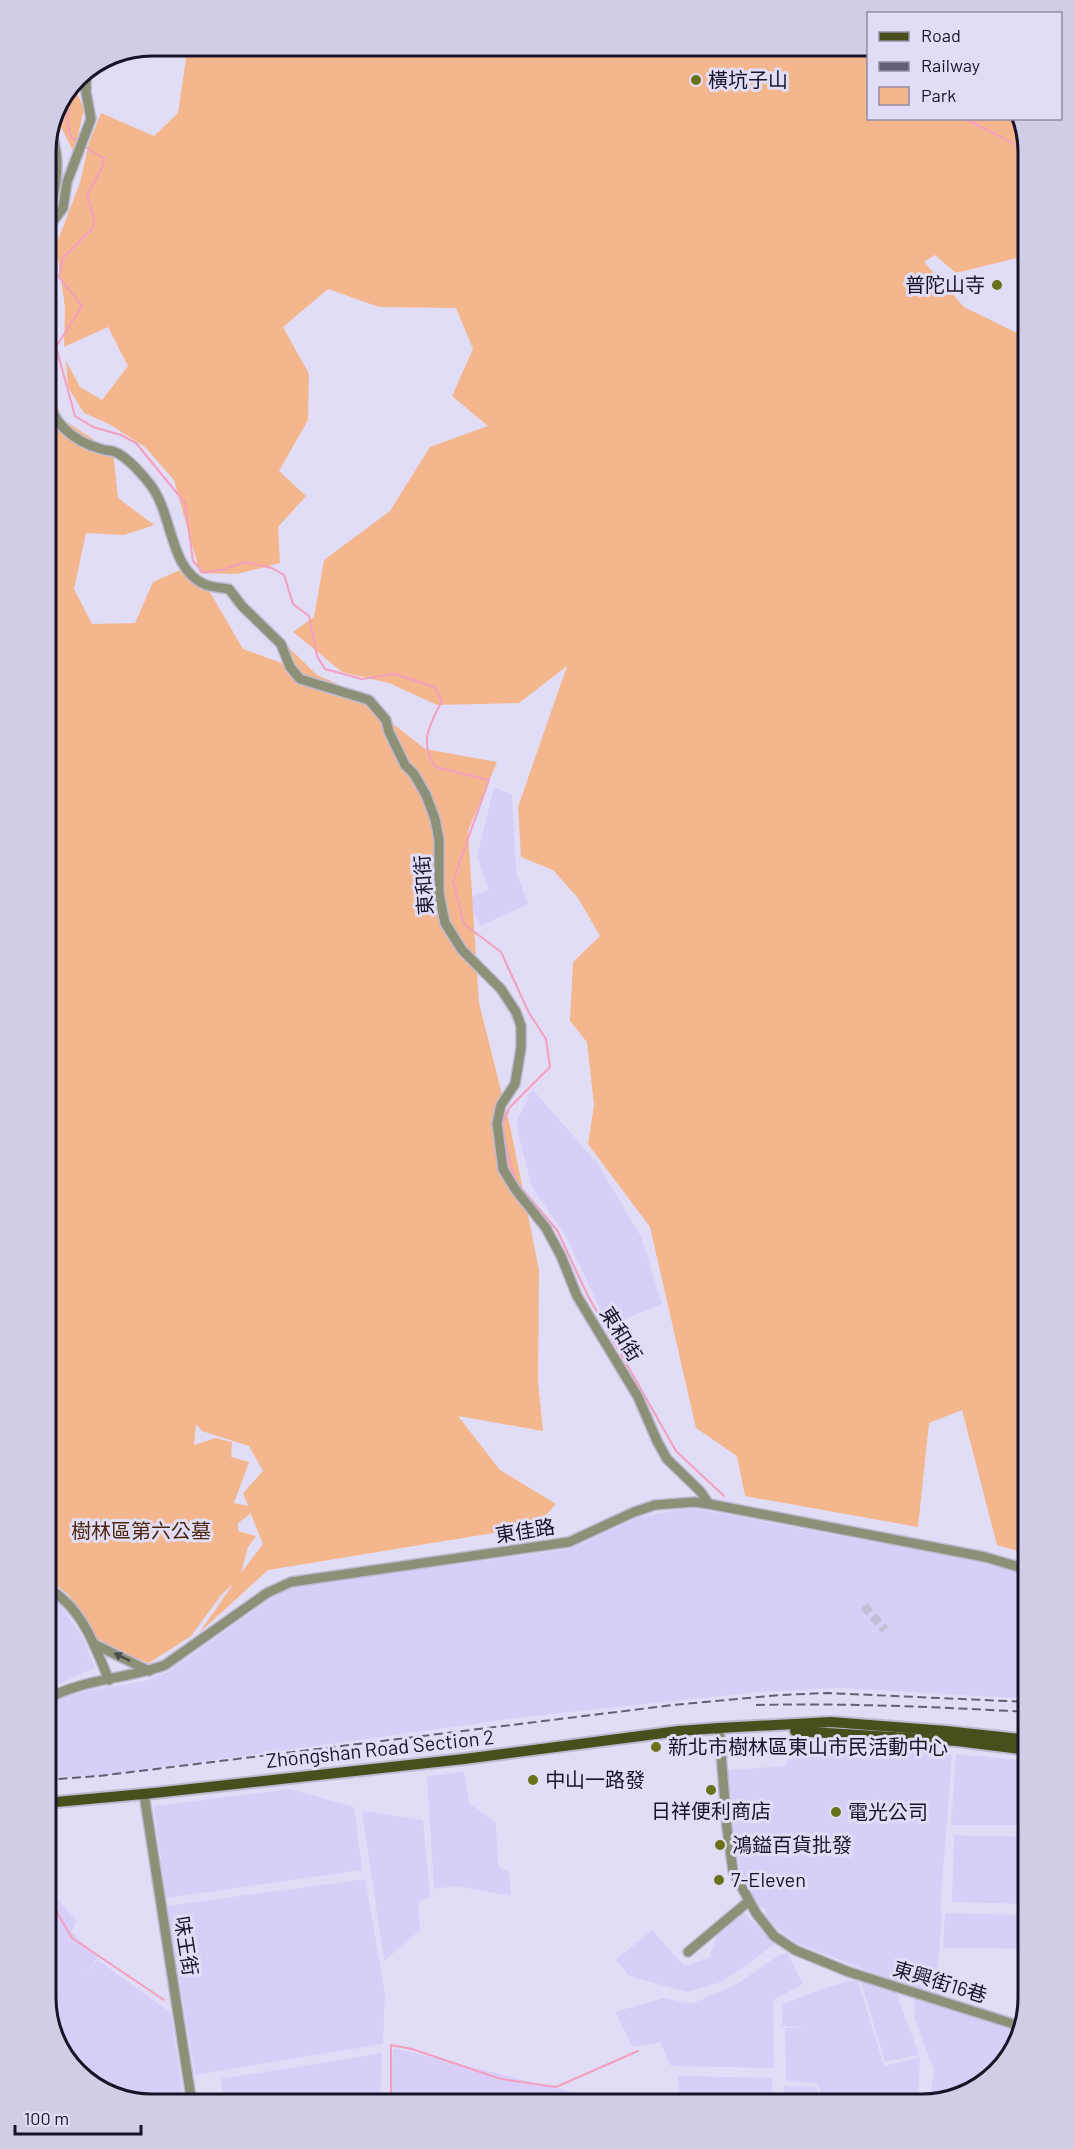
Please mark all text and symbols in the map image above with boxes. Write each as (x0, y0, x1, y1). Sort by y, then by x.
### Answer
legend (867, 12, 1062, 120)
text: Road (921, 24, 961, 46)
text: Railway (921, 54, 980, 76)
place label: 橫坑子山 (708, 67, 788, 91)
marker: 橫坑子山 (689, 73, 703, 87)
text: Park (921, 84, 956, 106)
place label: 普陀山寺 (905, 272, 985, 296)
marker: 普陀山寺 (990, 278, 1004, 292)
street label: 東和街 (409, 854, 437, 916)
street label: 東和街 (596, 1302, 648, 1365)
street label: 東佳路 (493, 1513, 556, 1547)
park label: 樹林區第六公墓 (71, 1518, 211, 1542)
one-way arrow (113, 1652, 131, 1662)
street label: Zhongshan Road Section 2 (265, 1724, 495, 1772)
place label: 新北市樹林區東山市民活動中心 (668, 1734, 948, 1758)
marker: 新北市樹林區東山市民活動中心 (649, 1740, 663, 1754)
place label: 中山一路發 (545, 1767, 645, 1791)
marker: 中山一路發 (526, 1773, 540, 1787)
marker: 日祥便利商店 (704, 1783, 718, 1797)
place label: 日祥便利商店 (651, 1798, 771, 1822)
place label: 電光公司 (848, 1799, 928, 1823)
marker: 電光公司 (829, 1805, 843, 1819)
place label: 鴻鎰百貨批發 (732, 1832, 852, 1856)
marker: 鴻鎰百貨批發 (713, 1838, 727, 1852)
place label: 7-Eleven (731, 1867, 806, 1891)
marker: 7-Eleven (712, 1873, 726, 1887)
street label: 味王街 (170, 1914, 204, 1977)
street label: 東興街16巷 (890, 1955, 990, 2007)
scale bar (15, 2098, 141, 2136)
text: 100 m (24, 2107, 69, 2129)

